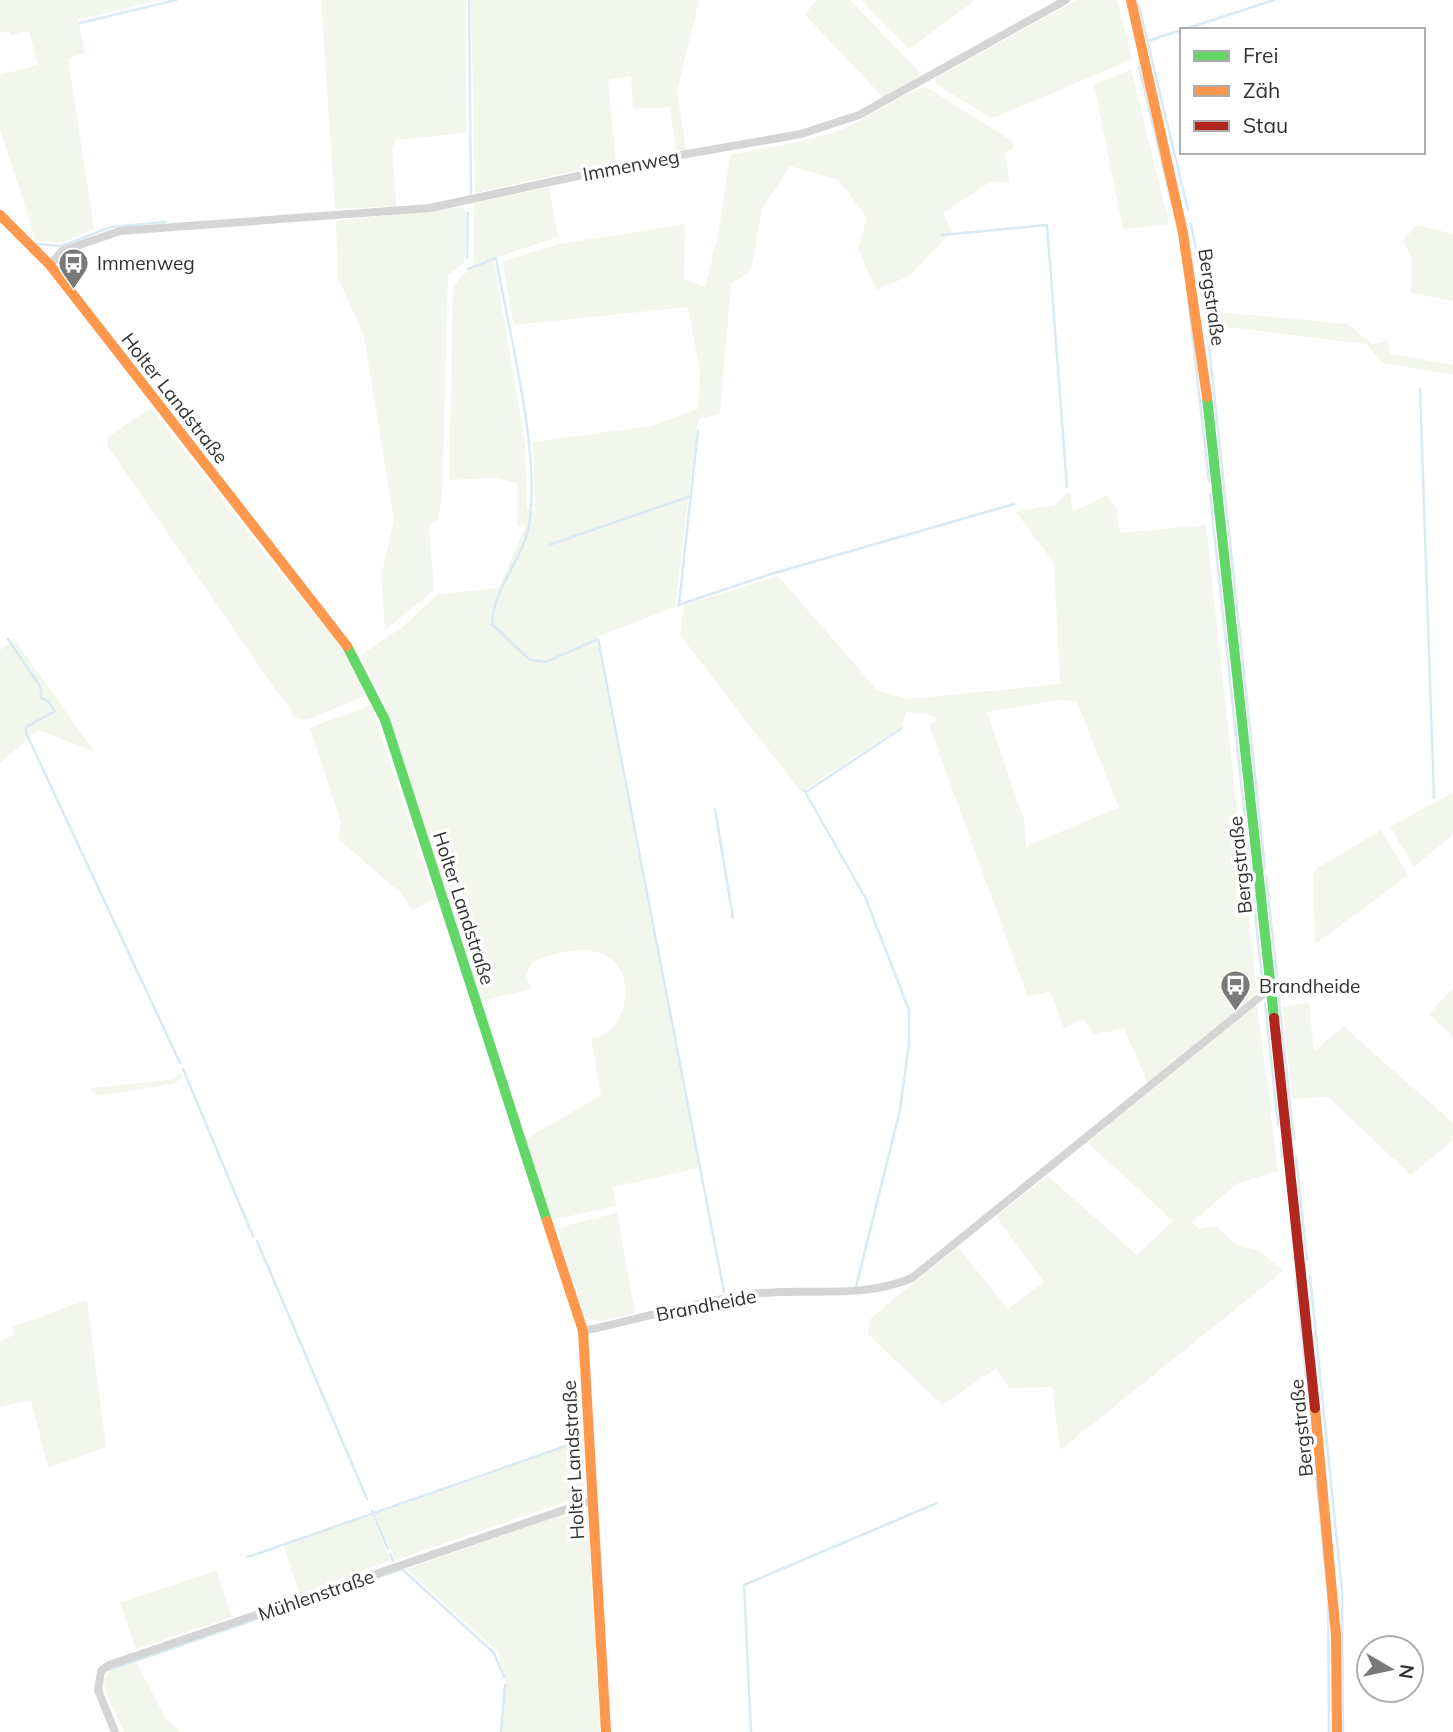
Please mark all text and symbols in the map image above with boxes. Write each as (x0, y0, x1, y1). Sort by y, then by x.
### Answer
legend (1180, 28, 1425, 154)
text: Frei (1243, 42, 1279, 68)
text: Zäh (1243, 77, 1280, 103)
text: Stau (1243, 112, 1288, 138)
street label: Immenweg (581, 144, 681, 186)
bus stop icon: Immenweg (57, 246, 91, 290)
street label: Bergstraße (1193, 247, 1231, 347)
place label: Immenweg (97, 251, 195, 275)
street label: Holter Landstraße (116, 328, 234, 468)
street label: Bergstraße (1223, 815, 1257, 915)
street label: Holter Landstraße (428, 828, 500, 988)
bus stop icon: Brandheide (1219, 969, 1253, 1013)
place label: Brandheide (1259, 974, 1360, 998)
street label: Brandheide (654, 1284, 758, 1326)
street label: Bergstraße (1284, 1378, 1318, 1478)
street label: Holter Landstraße (557, 1380, 589, 1540)
street label: Mühlenstraße (255, 1564, 377, 1626)
north arrow (1355, 1634, 1425, 1704)
text: N (1394, 1663, 1420, 1681)

